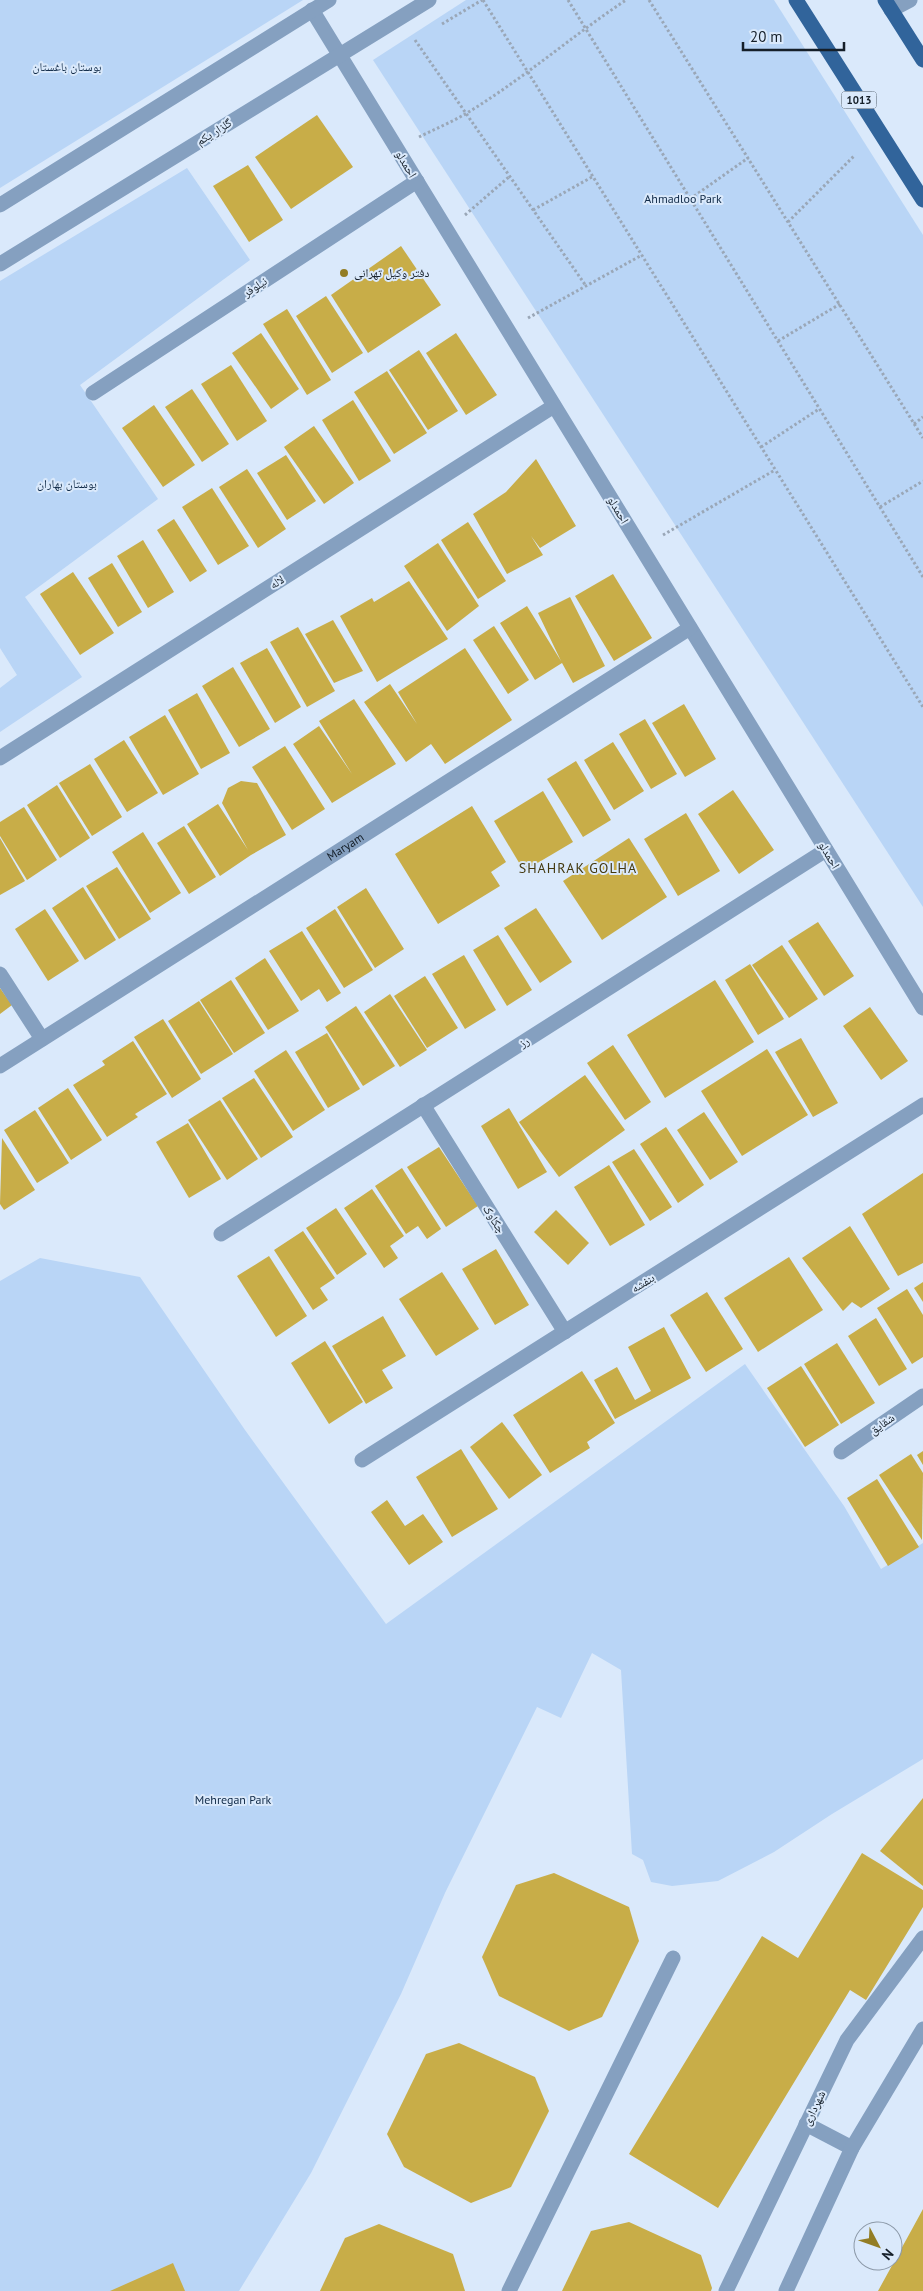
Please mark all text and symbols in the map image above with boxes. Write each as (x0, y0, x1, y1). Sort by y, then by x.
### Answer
scale bar (743, 20, 844, 52)
text: 20 m (750, 27, 783, 46)
park label: بوستان باغستان (32, 59, 102, 74)
road number: 1013 (842, 92, 876, 108)
street label: گلزار یکم (193, 115, 235, 149)
street label: احمدلو (392, 147, 420, 180)
park label: Ahmadloo Park (644, 191, 722, 206)
place label: دفتر وکیل تهرانی (354, 265, 430, 280)
marker: دفتر وکیل تهرانی (338, 267, 350, 279)
street label: نیلوفر (239, 273, 270, 301)
park label: بوستان بهاران (37, 476, 97, 491)
street label: احمدلو (604, 493, 632, 526)
street label: لاله (267, 571, 287, 592)
street label: Maryam (324, 829, 366, 864)
street label: احمدلو (815, 838, 843, 871)
district label: SHAHRAK GOLHA (519, 859, 637, 877)
street label: رز (515, 1033, 532, 1051)
street label: چکاوک (480, 1202, 509, 1236)
street label: بنفشه (628, 1270, 657, 1296)
street label: شقایق (866, 1410, 897, 1438)
park label: Mehregan Park (195, 1792, 271, 1807)
street label: شهرداری (799, 2088, 828, 2128)
north arrow (853, 2221, 903, 2271)
text: N (878, 2245, 898, 2264)

